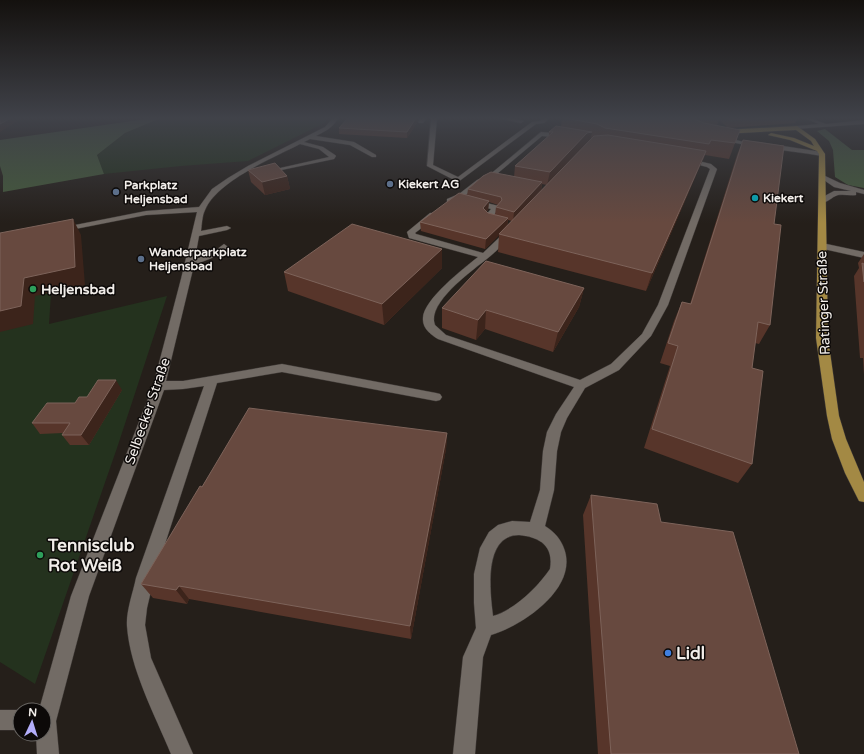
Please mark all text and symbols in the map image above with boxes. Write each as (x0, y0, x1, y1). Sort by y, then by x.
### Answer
place label: Kiekert AG (398, 177, 459, 191)
place label: Parkplatz Heljensbad (124, 178, 187, 207)
marker: Kiekert AG (385, 179, 395, 189)
marker: Parkplatz Heljensbad (111, 187, 121, 197)
place label: Kiekert (763, 191, 804, 205)
marker: Kiekert (750, 193, 760, 203)
place label: Wanderparkplatz Heljensbad (149, 245, 247, 274)
street label: Ratinger Straße (813, 251, 834, 355)
marker: Wanderparkplatz Heljensbad (136, 254, 146, 264)
place label: Heljensbad (41, 281, 115, 298)
marker: Heljensbad (28, 284, 38, 294)
street label: Selbecker Straße (121, 355, 174, 467)
place label: Tennisclub Rot Weiß (47, 535, 135, 576)
marker: Tennisclub Rot Weiß (35, 550, 45, 560)
place label: Lidl (676, 643, 705, 664)
marker: Lidl (663, 648, 673, 658)
north arrow (12, 702, 52, 742)
text: N (28, 706, 38, 719)

